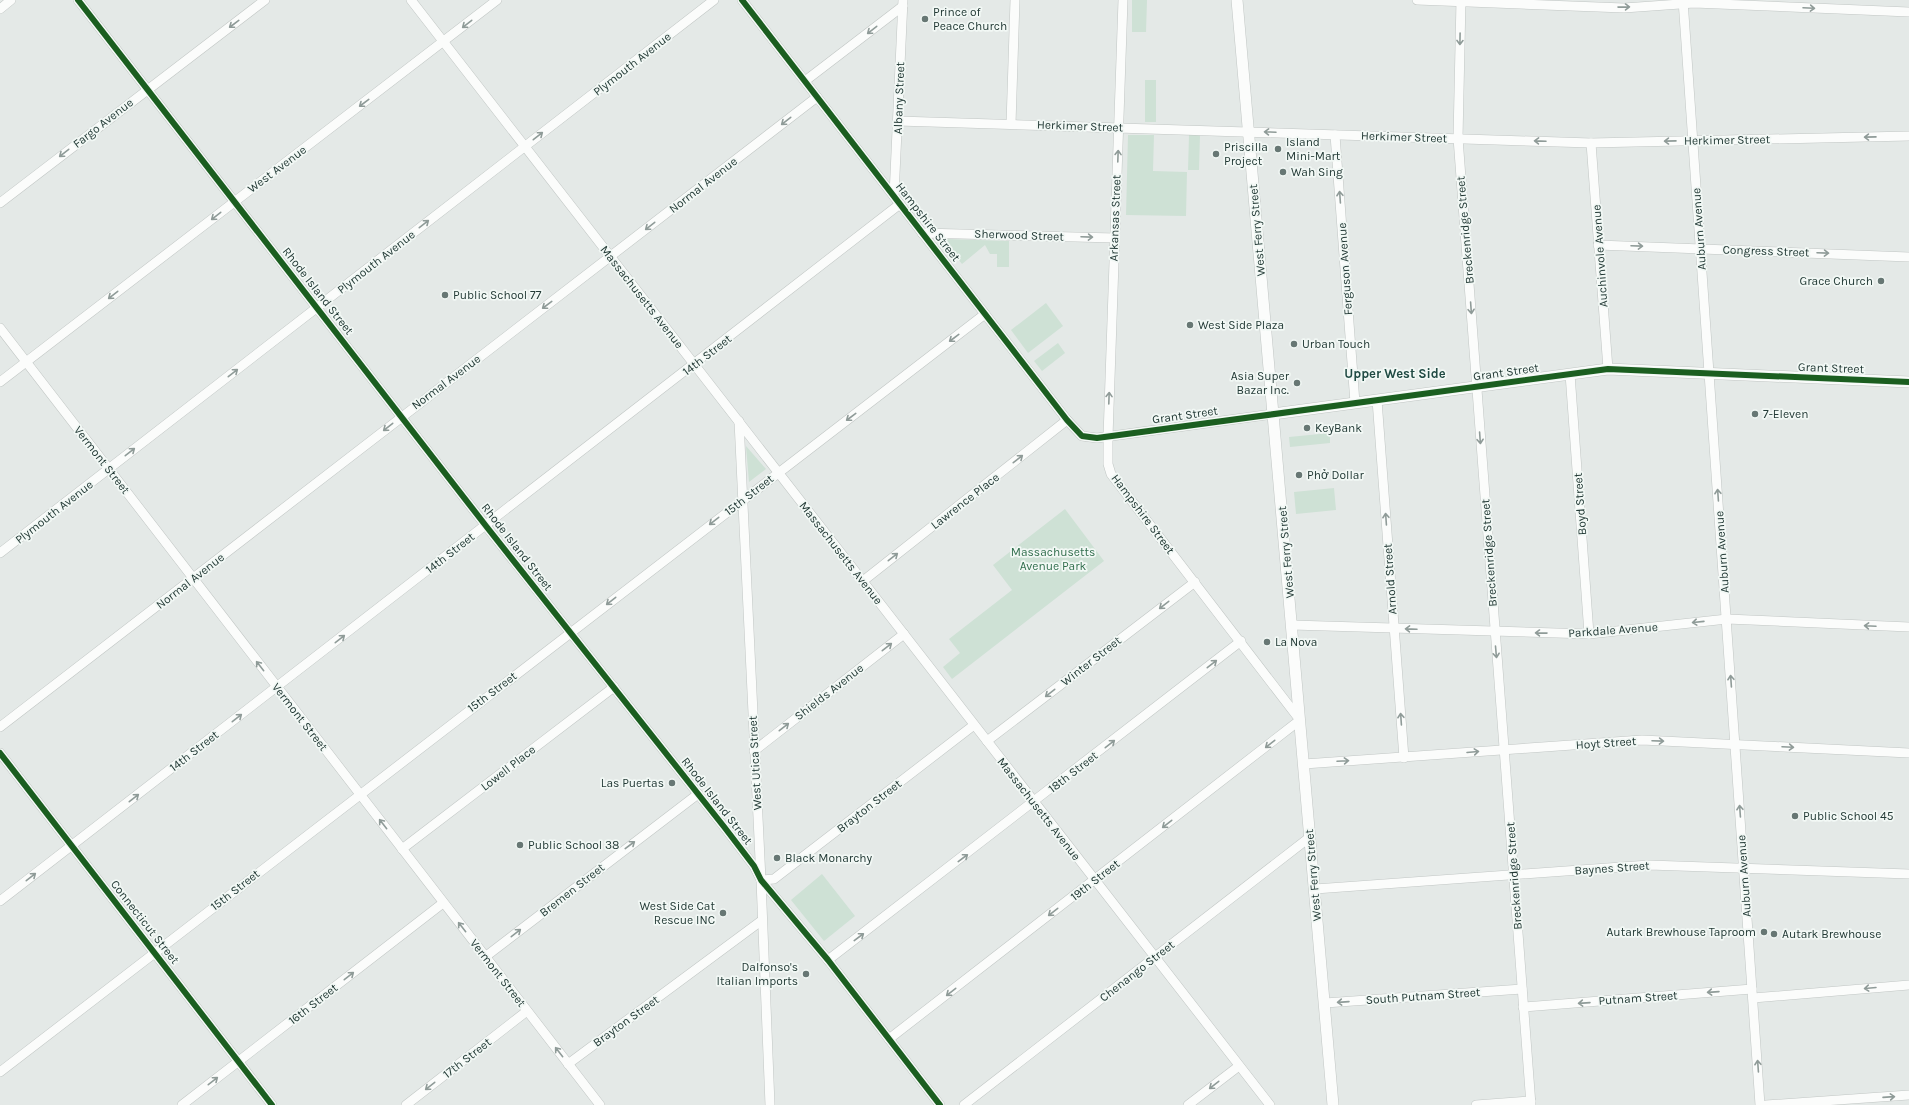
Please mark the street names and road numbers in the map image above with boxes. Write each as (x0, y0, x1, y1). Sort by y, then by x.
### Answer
street label: Plymouth Avenue (590, 29, 674, 99)
street label: Albany Street (891, 61, 907, 135)
street label: Fargo Avenue (70, 95, 136, 151)
street label: Herkimer Street (1037, 117, 1124, 135)
street label: Herkimer Street (1361, 128, 1448, 146)
street label: Herkimer Street (1684, 132, 1771, 148)
street label: West Avenue (245, 142, 309, 196)
street label: Normal Avenue (666, 154, 740, 216)
street label: Arkansas Street (1106, 174, 1124, 262)
street label: Breckenridge Street (1453, 175, 1477, 284)
street label: Hampshire Street (893, 180, 963, 265)
street label: West Ferry Street (1246, 183, 1268, 277)
street label: Auburn Avenue (1689, 187, 1709, 271)
street label: Auchinvole Avenue (1589, 204, 1611, 308)
street label: Ferguson Avenue (1335, 222, 1355, 316)
street label: Sherwood Street (974, 226, 1065, 244)
street label: Plymouth Avenue (334, 227, 418, 297)
street label: Congress Street (1722, 242, 1810, 260)
street label: Massachusetts Avenue (597, 243, 687, 351)
street label: Rhode Island Street (280, 245, 357, 338)
street label: 14th Street (680, 331, 735, 378)
street label: Normal Avenue (409, 352, 483, 412)
street label: Grant Street (1472, 360, 1540, 384)
street label: Grant Street (1798, 360, 1865, 376)
street label: Grant Street (1151, 403, 1219, 427)
street label: Vermont Street (71, 423, 133, 497)
street label: Lawrence Place (928, 470, 1002, 532)
street label: 15th Street (722, 471, 777, 518)
street label: Hampshire Street (1108, 471, 1178, 557)
street label: Boyd Street (1571, 472, 1589, 536)
street label: Plymouth Avenue (12, 477, 96, 547)
street label: Breckenridge Street (1478, 498, 1500, 607)
street label: Massachusetts Avenue (796, 499, 886, 607)
street label: Rhode Island Street (479, 501, 556, 594)
street label: West Ferry Street (1275, 505, 1297, 599)
street label: Auburn Avenue (1712, 510, 1732, 594)
street label: 14th Street (423, 529, 478, 576)
street label: Arnold Street (1380, 542, 1399, 615)
street label: Normal Avenue (153, 550, 227, 612)
street label: Parkdale Avenue (1568, 620, 1658, 640)
street label: Winter Street (1058, 633, 1124, 689)
street label: Shields Avenue (792, 661, 866, 723)
street label: 15th Street (465, 669, 520, 715)
street label: Vermont Street (269, 680, 331, 754)
street label: West Utica Street (746, 715, 764, 811)
street label: 14th Street (167, 727, 222, 774)
street label: Hoyt Street (1575, 734, 1637, 752)
street label: Lowell Place (478, 742, 538, 794)
street label: 18th Street (1045, 748, 1101, 796)
street label: Rhode Island Street (679, 755, 756, 848)
street label: Massachusetts Avenue (994, 755, 1084, 863)
street label: Brayton Street (834, 776, 904, 836)
street label: Breckenridge Street (1503, 821, 1525, 930)
street label: West Ferry Street (1302, 828, 1324, 922)
street label: Auburn Avenue (1734, 834, 1754, 918)
street label: 19th Street (1068, 856, 1123, 904)
street label: Baynes Street (1574, 858, 1650, 878)
street label: Bremen Street (537, 860, 608, 920)
street label: 15th Street (208, 866, 263, 913)
street label: Connecticut Street (108, 877, 182, 967)
street label: Vermont Street (467, 936, 529, 1010)
street label: Chenango Street (1097, 937, 1178, 1005)
street label: 16th Street (286, 980, 341, 1027)
street label: South Putnam Street (1365, 985, 1481, 1007)
street label: Putnam Street (1598, 988, 1679, 1008)
street label: Brayton Street (590, 992, 662, 1050)
street label: 17th Street (440, 1035, 494, 1081)

